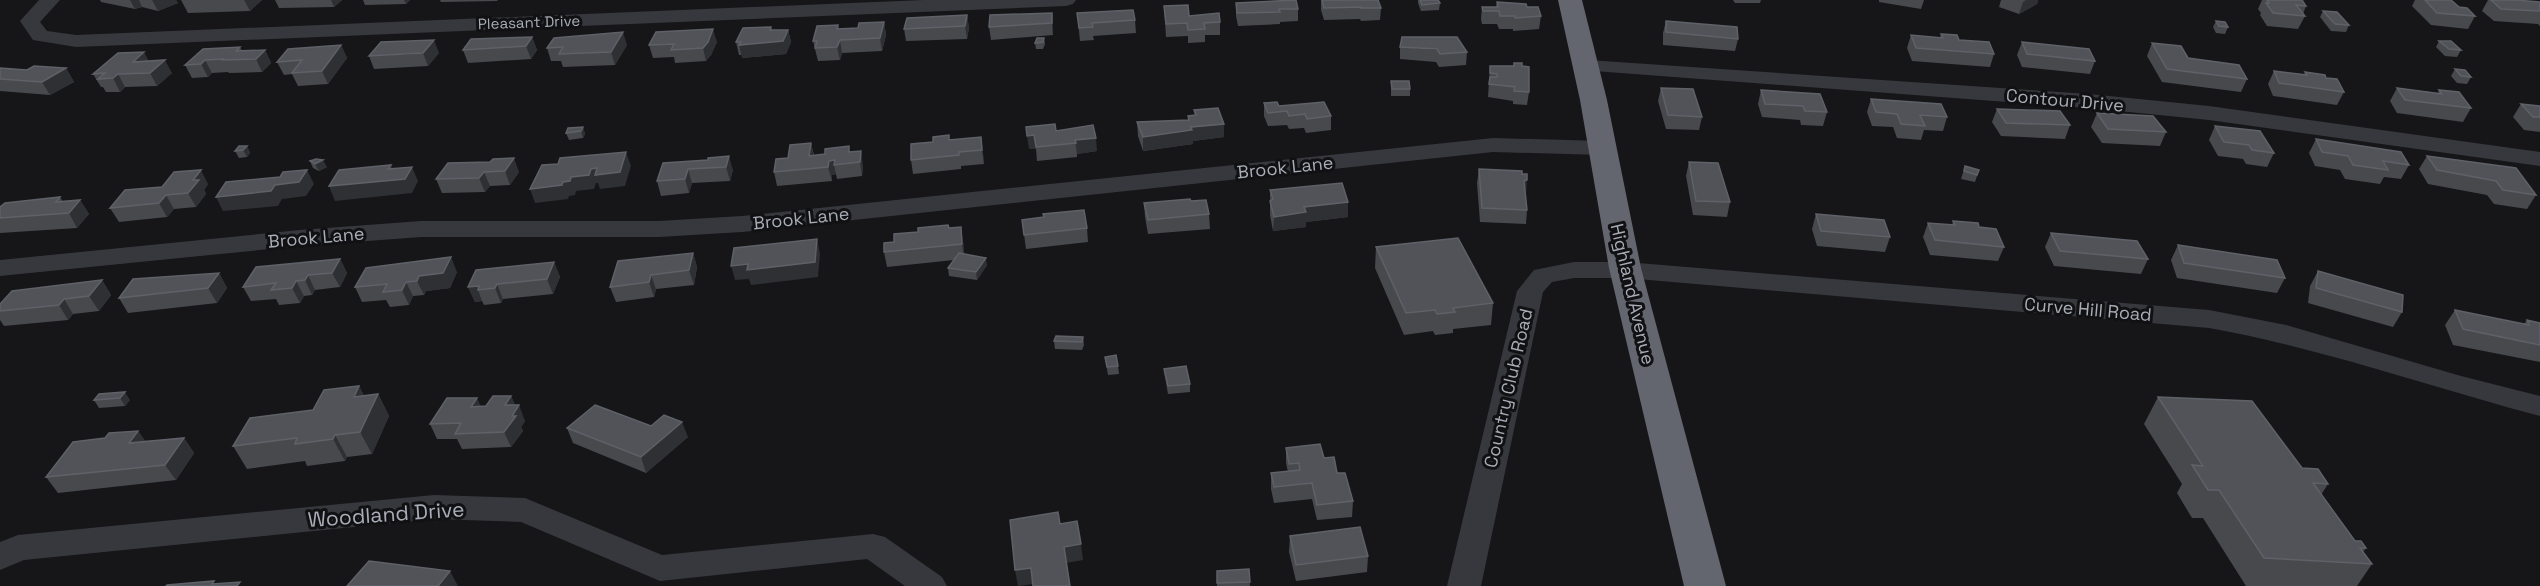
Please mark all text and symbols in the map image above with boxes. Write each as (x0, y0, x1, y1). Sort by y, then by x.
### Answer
street label: Pleasant Drive (478, 11, 581, 33)
street label: Contour Drive (2005, 83, 2125, 117)
street label: Brook Lane (1236, 151, 1334, 183)
street label: Brook Lane (752, 202, 850, 234)
street label: Brook Lane (267, 221, 365, 253)
street label: Highland Avenue (1606, 221, 1660, 367)
street label: Curve Hill Road (2023, 292, 2153, 326)
street label: Country Club Road (1479, 306, 1537, 470)
street label: Woodland Drive (307, 495, 465, 533)

